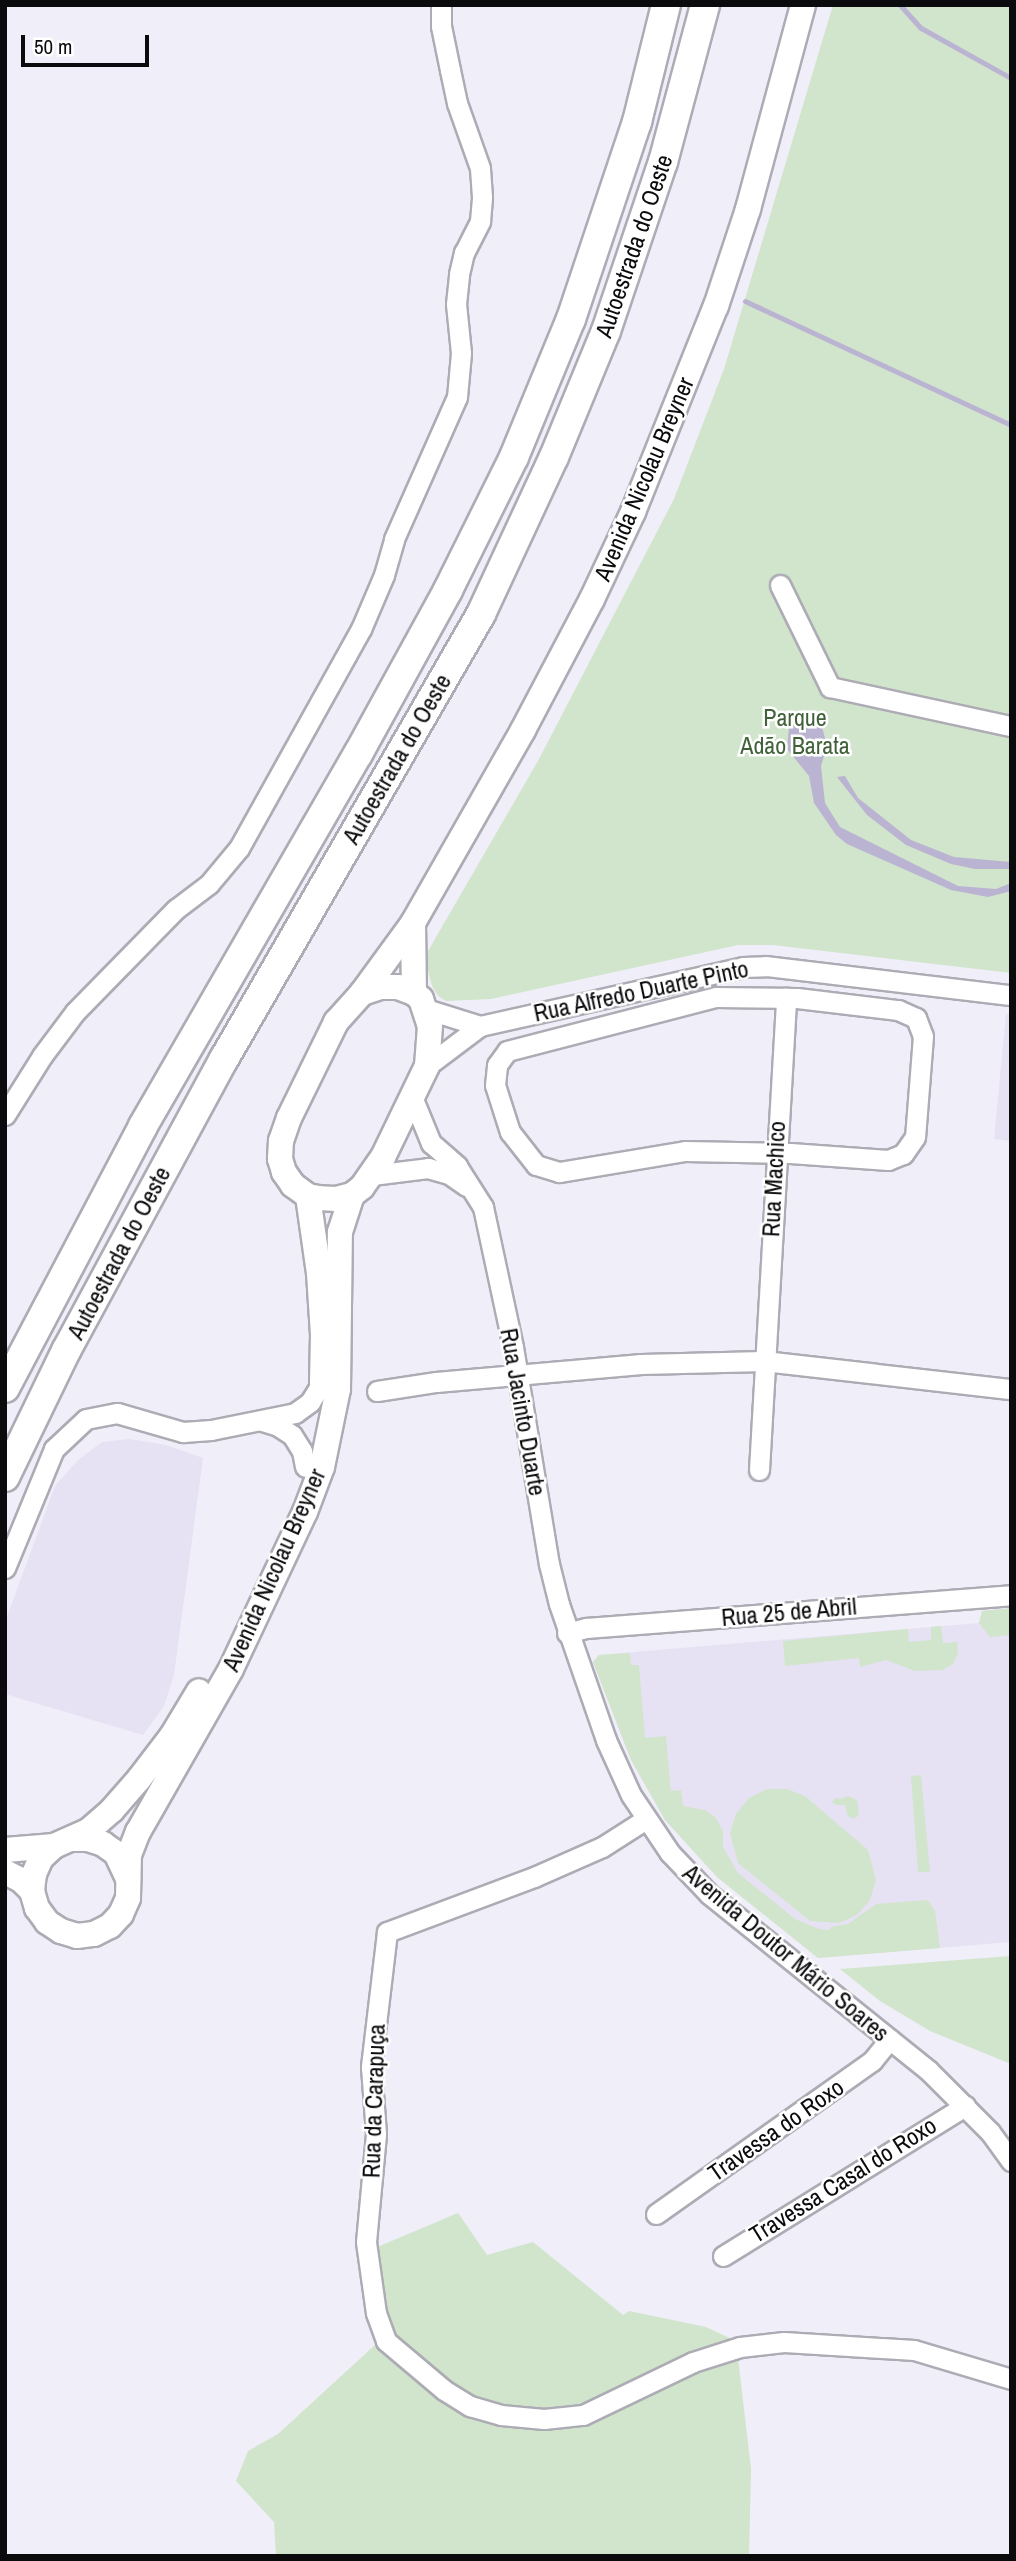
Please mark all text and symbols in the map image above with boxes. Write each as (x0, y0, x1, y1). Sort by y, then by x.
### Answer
scale bar (24, 21, 152, 65)
text: 50 m (34, 32, 72, 61)
street label: Autoestrada do Oeste (589, 151, 679, 341)
street label: Avenida Nicolau Breyner (588, 373, 700, 585)
street label: Autoestrada do Oeste (337, 669, 457, 849)
park label: Parque Adão Barata (740, 704, 850, 760)
street label: Rua Alfredo Duarte Pinto (530, 954, 752, 1028)
street label: Rua Machico (757, 1120, 791, 1238)
street label: Autoestrada do Oeste (61, 1162, 177, 1344)
street label: Rua Jacinto Duarte (494, 1326, 552, 1498)
street label: Avenida Nicolau Breyner (216, 1464, 332, 1676)
street label: Rua 25 de Abril (720, 1592, 858, 1632)
street label: Avenida Doutor Mário Soares (677, 1858, 895, 2048)
street label: Rua da Carapuça (357, 2023, 391, 2179)
street label: Travessa do Roxo (703, 2073, 849, 2187)
street label: Travessa Casal do Roxo (744, 2111, 942, 2249)

